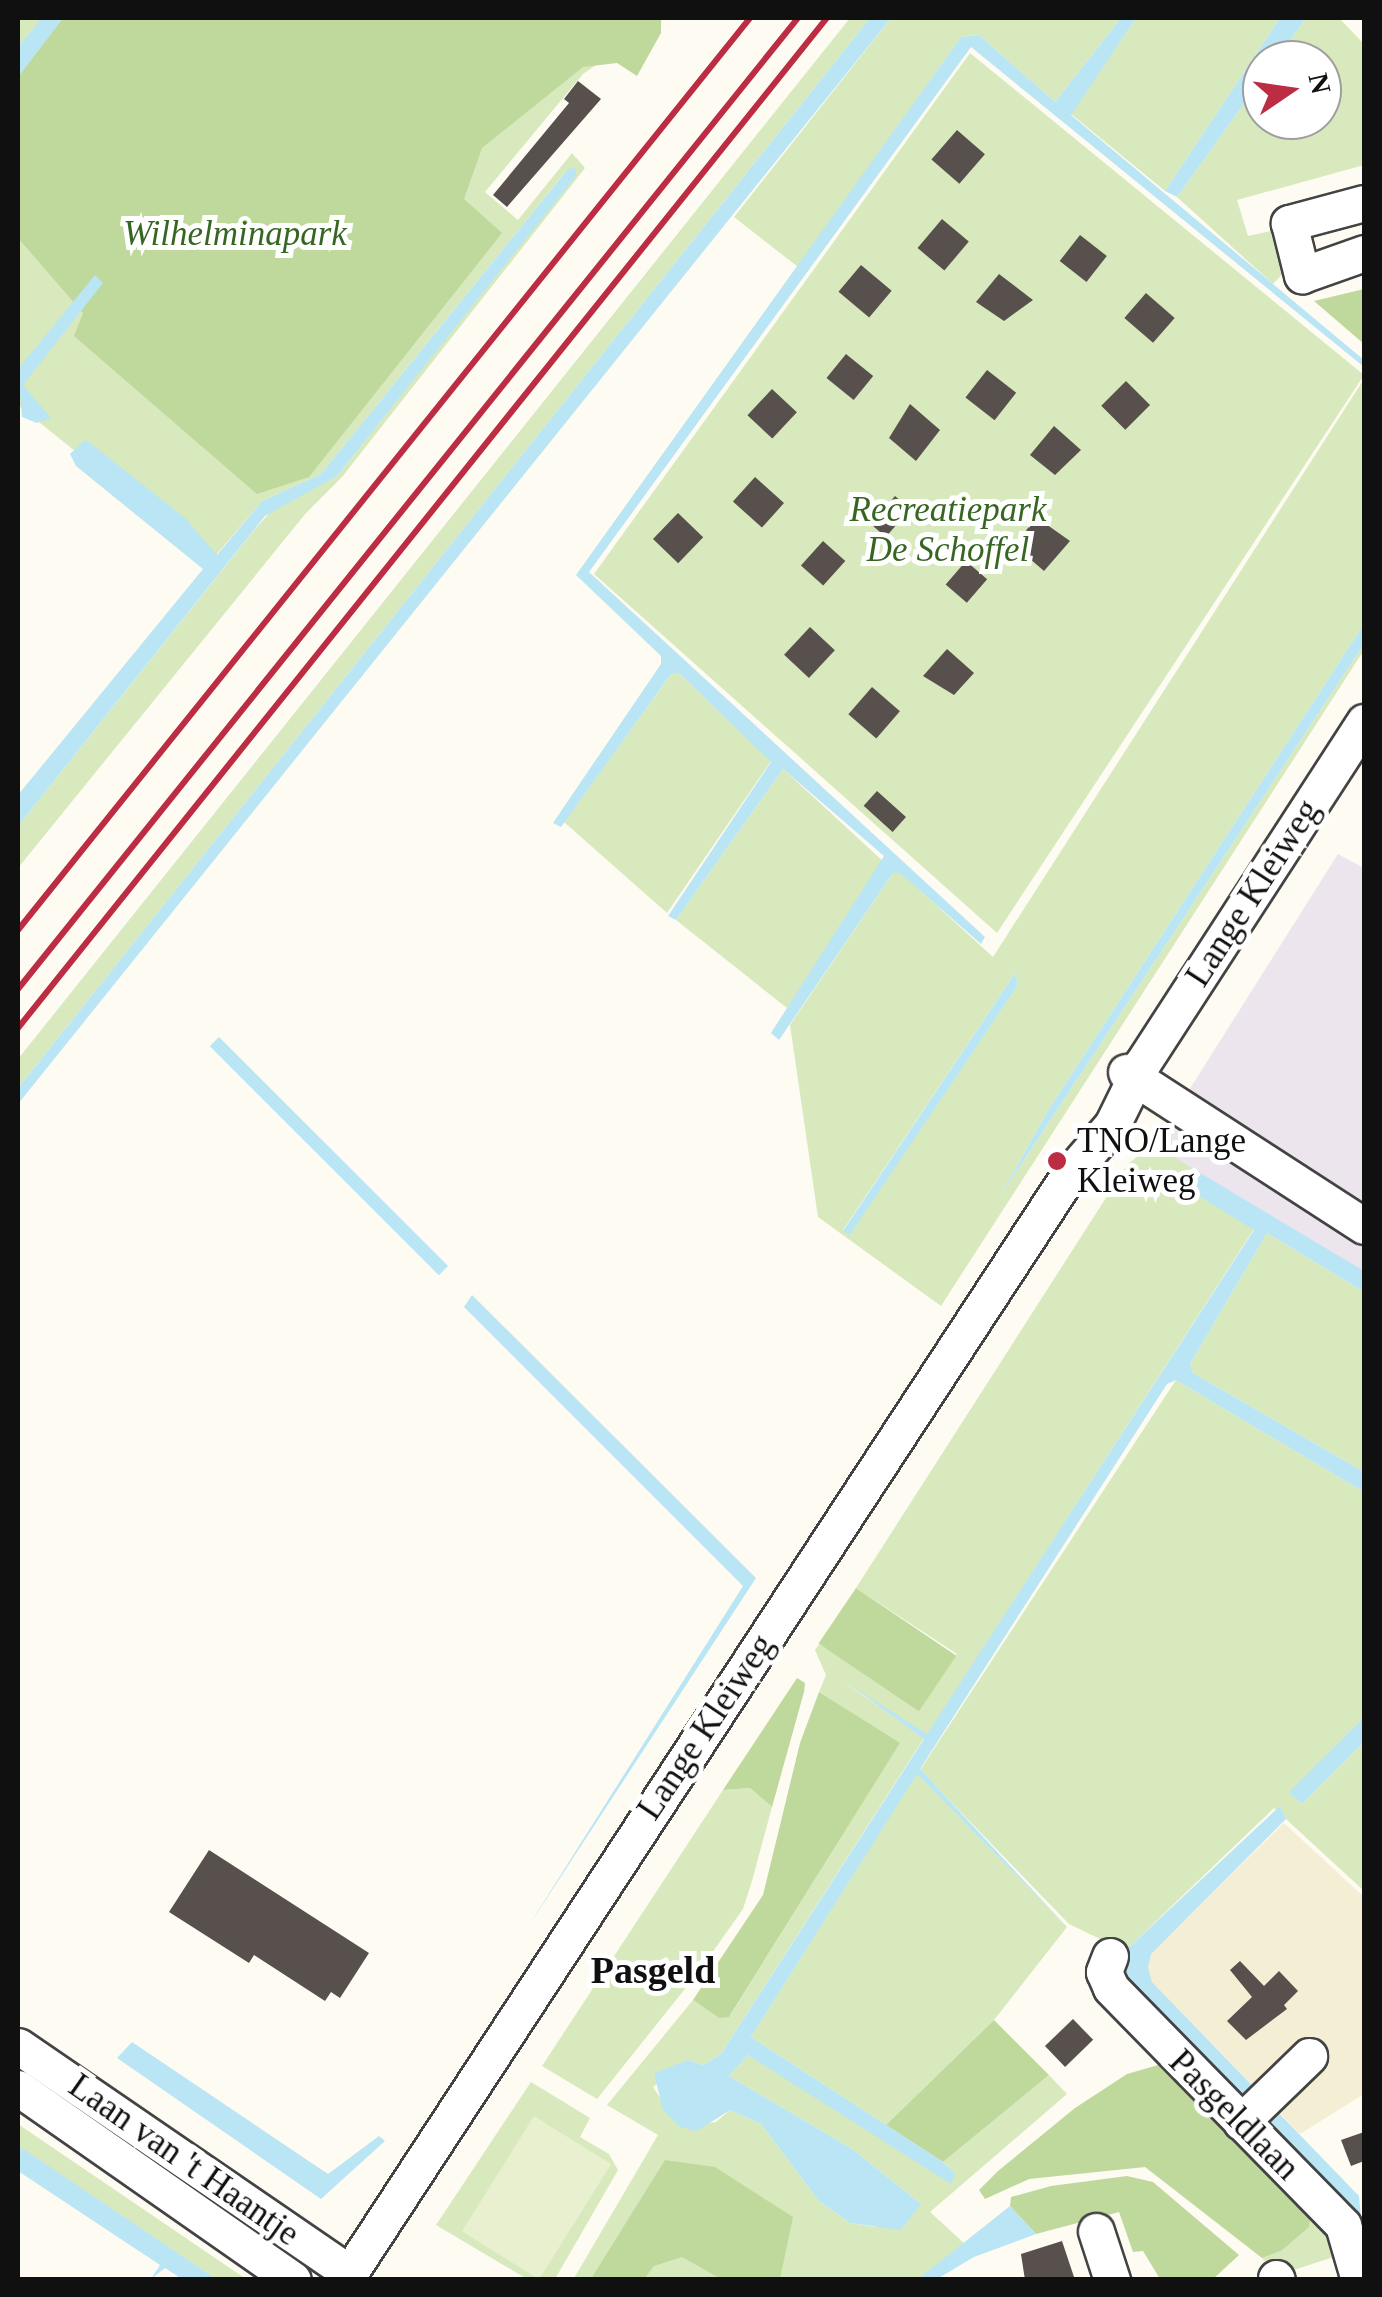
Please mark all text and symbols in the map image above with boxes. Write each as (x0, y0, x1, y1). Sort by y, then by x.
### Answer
north arrow (1242, 40, 1342, 140)
text: N (1302, 70, 1337, 97)
park label: Wilhelminapark (123, 213, 347, 255)
park label: Recreatiepark De Schoffel (850, 489, 1046, 571)
street label: Lange Kleiweg (1177, 792, 1329, 994)
place label: TNO/Lange Kleiweg (1077, 1120, 1246, 1202)
marker: TNO/Lange Kleiweg (1046, 1150, 1068, 1172)
street label: Lange Kleiweg (629, 1626, 783, 1828)
district label: Pasgeld (591, 1948, 715, 1994)
street label: Pasgeldlaan (1160, 2041, 1308, 2189)
street label: Laan van 't Haantje (61, 2065, 307, 2255)

